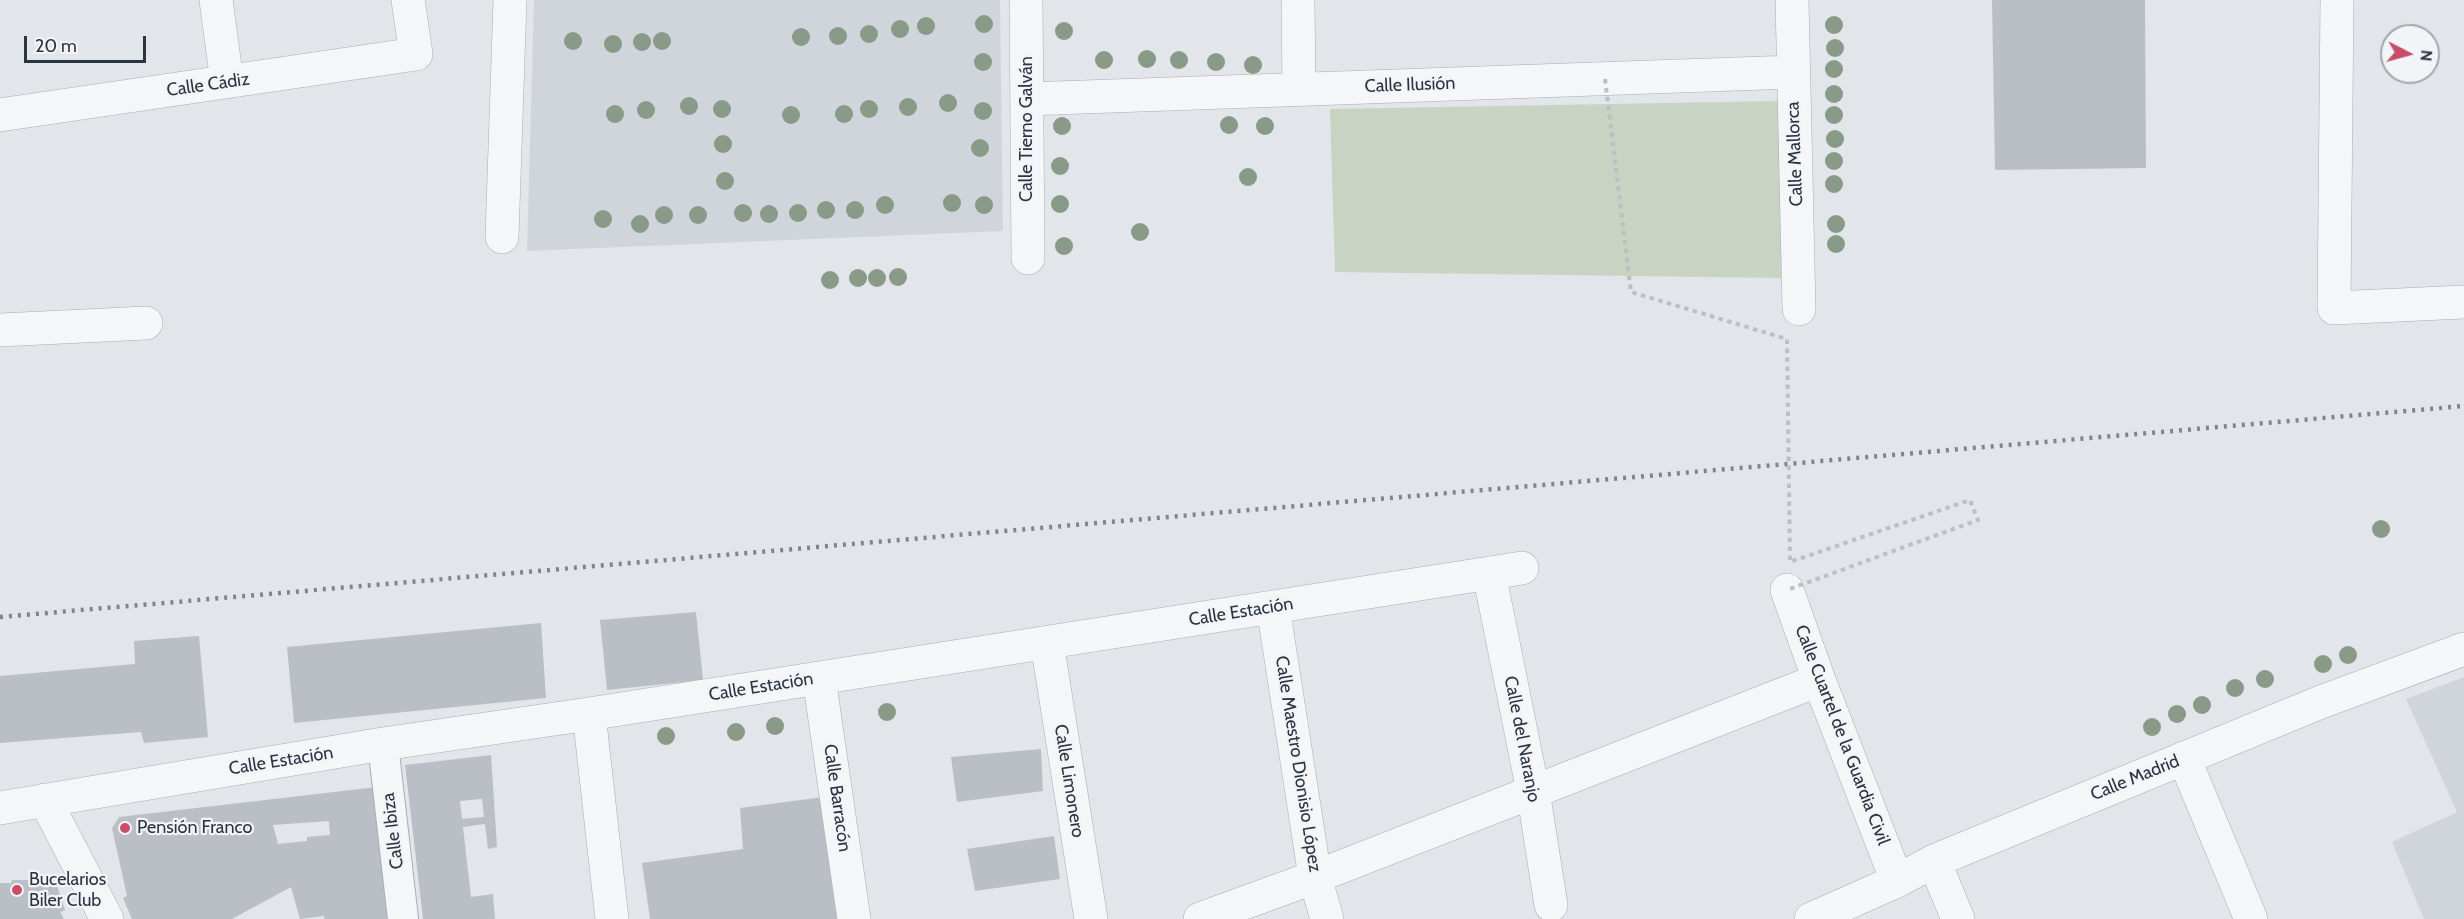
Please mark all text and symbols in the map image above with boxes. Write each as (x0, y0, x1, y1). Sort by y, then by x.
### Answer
scale bar (27, 24, 148, 62)
north arrow (2380, 24, 2440, 84)
text: 20 m (35, 35, 77, 57)
text: N (2416, 49, 2436, 62)
street label: Calle Tierno Galván (1016, 56, 1038, 202)
street label: Calle Cádiz (165, 69, 251, 101)
street label: Calle Ilusión (1364, 73, 1456, 97)
street label: Calle Mallorca (1782, 101, 1808, 207)
street label: Calle Estación (1187, 593, 1295, 631)
street label: Calle Cuartel de la Guardia Civil (1790, 622, 1894, 848)
street label: Calle Maestro Dionisio López (1270, 654, 1326, 874)
street label: Calle Estación (707, 668, 815, 706)
street label: Calle del Naranjo (1499, 674, 1545, 804)
street label: Calle Limonero (1049, 723, 1089, 839)
street label: Calle Estación (227, 742, 335, 780)
street label: Calle Barracón (819, 743, 855, 853)
street label: Calle Madrid (2087, 750, 2183, 806)
street label: Calle Ibiza (378, 792, 408, 870)
place label: Pensión Franco (137, 817, 252, 839)
marker: Pensión Franco (118, 821, 132, 835)
place label: Bucelarios Biler Club (29, 869, 106, 912)
marker: Bucelarios Biler Club (10, 883, 24, 897)

